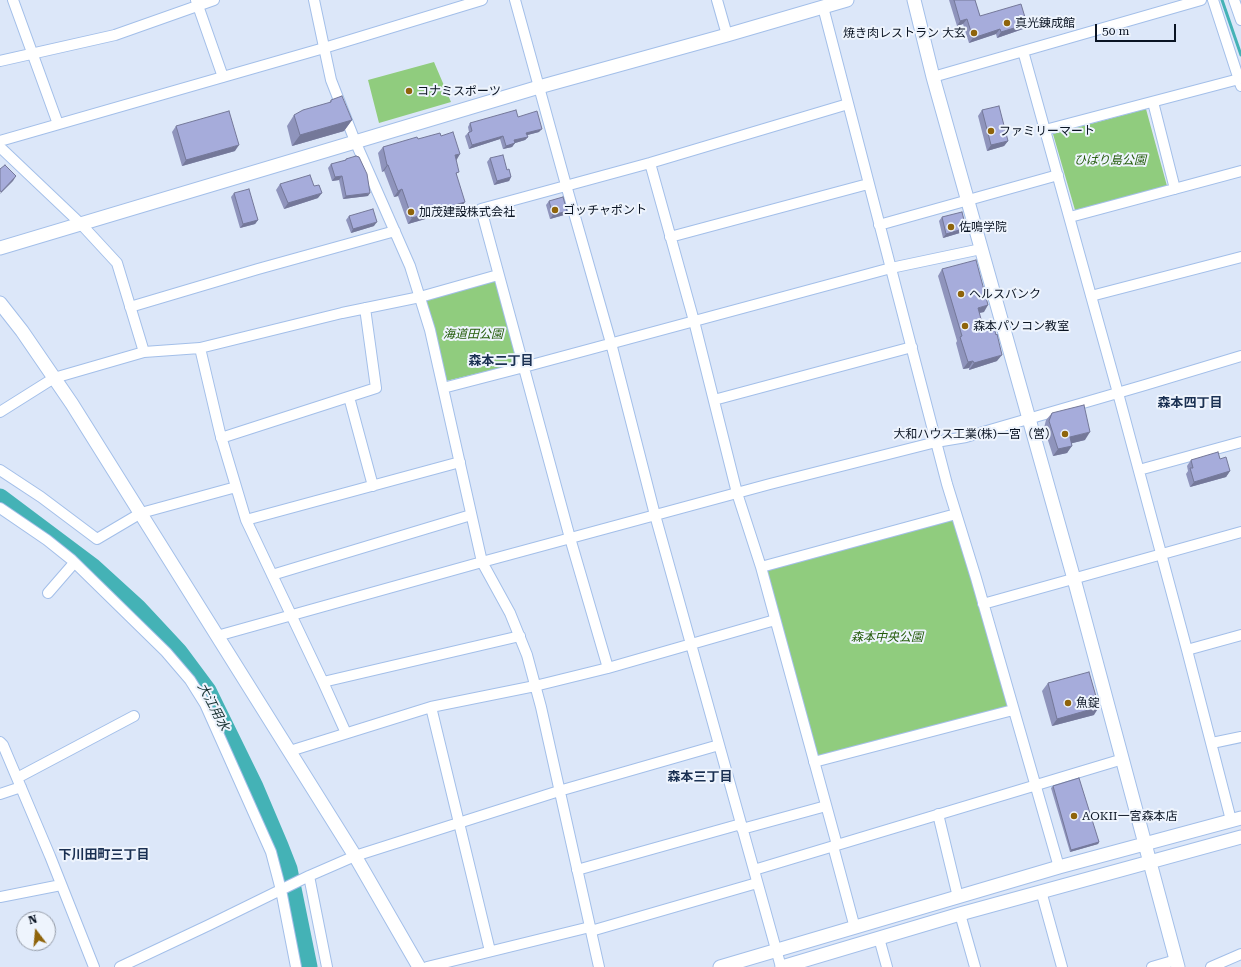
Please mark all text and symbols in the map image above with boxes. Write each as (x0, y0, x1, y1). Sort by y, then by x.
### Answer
place label: 真光錬成館 (1015, 16, 1075, 30)
scale bar (1097, 16, 1178, 42)
marker: 真光錬成館 (1002, 18, 1012, 28)
text: 50 m (1102, 24, 1129, 38)
place label: 焼き肉レストラン 大玄 (843, 26, 966, 40)
marker: 焼き肉レストラン 大玄 (969, 28, 979, 38)
place label: コナミスポーツ (417, 84, 501, 98)
marker: コナミスポーツ (404, 86, 414, 96)
place label: ファミリーマート (999, 124, 1095, 138)
marker: ファミリーマート (986, 126, 996, 136)
park label: ひばり島公園 (1074, 153, 1146, 167)
place label: ゴッチャポント (563, 203, 647, 217)
place label: 加茂建設株式会社 (419, 205, 515, 219)
marker: ゴッチャポント (550, 205, 560, 215)
marker: 加茂建設株式会社 (406, 207, 416, 217)
place label: 佐鳴学院 (959, 220, 1007, 234)
marker: 佐鳴学院 (946, 222, 956, 232)
place label: ヘルスバンク (969, 287, 1041, 301)
marker: ヘルスバンク (956, 289, 966, 299)
place label: 森本パソコン教室 (973, 319, 1069, 333)
marker: 森本パソコン教室 (960, 321, 970, 331)
park label: 海道田公園 (443, 327, 503, 341)
district label: 森本二丁目 (469, 353, 533, 369)
district label: 森本四丁目 (1158, 395, 1222, 411)
place label: 大和ハウス工業(株)一宮（営） (893, 427, 1057, 441)
marker: 大和ハウス工業(株)一宮（営） (1060, 429, 1070, 439)
park label: 森本中央公園 (851, 630, 923, 644)
water label: 大江用水 (194, 680, 232, 734)
place label: 魚錠 (1076, 696, 1100, 710)
marker: 魚錠 (1063, 698, 1073, 708)
district label: 森本三丁目 (668, 769, 732, 785)
place label: AOKII一宮森本店 (1082, 809, 1177, 823)
marker: AOKII一宮森本店 (1069, 811, 1079, 821)
district label: 下川田町三丁目 (59, 847, 149, 863)
north arrow (16, 911, 56, 951)
text: N (27, 913, 39, 927)

